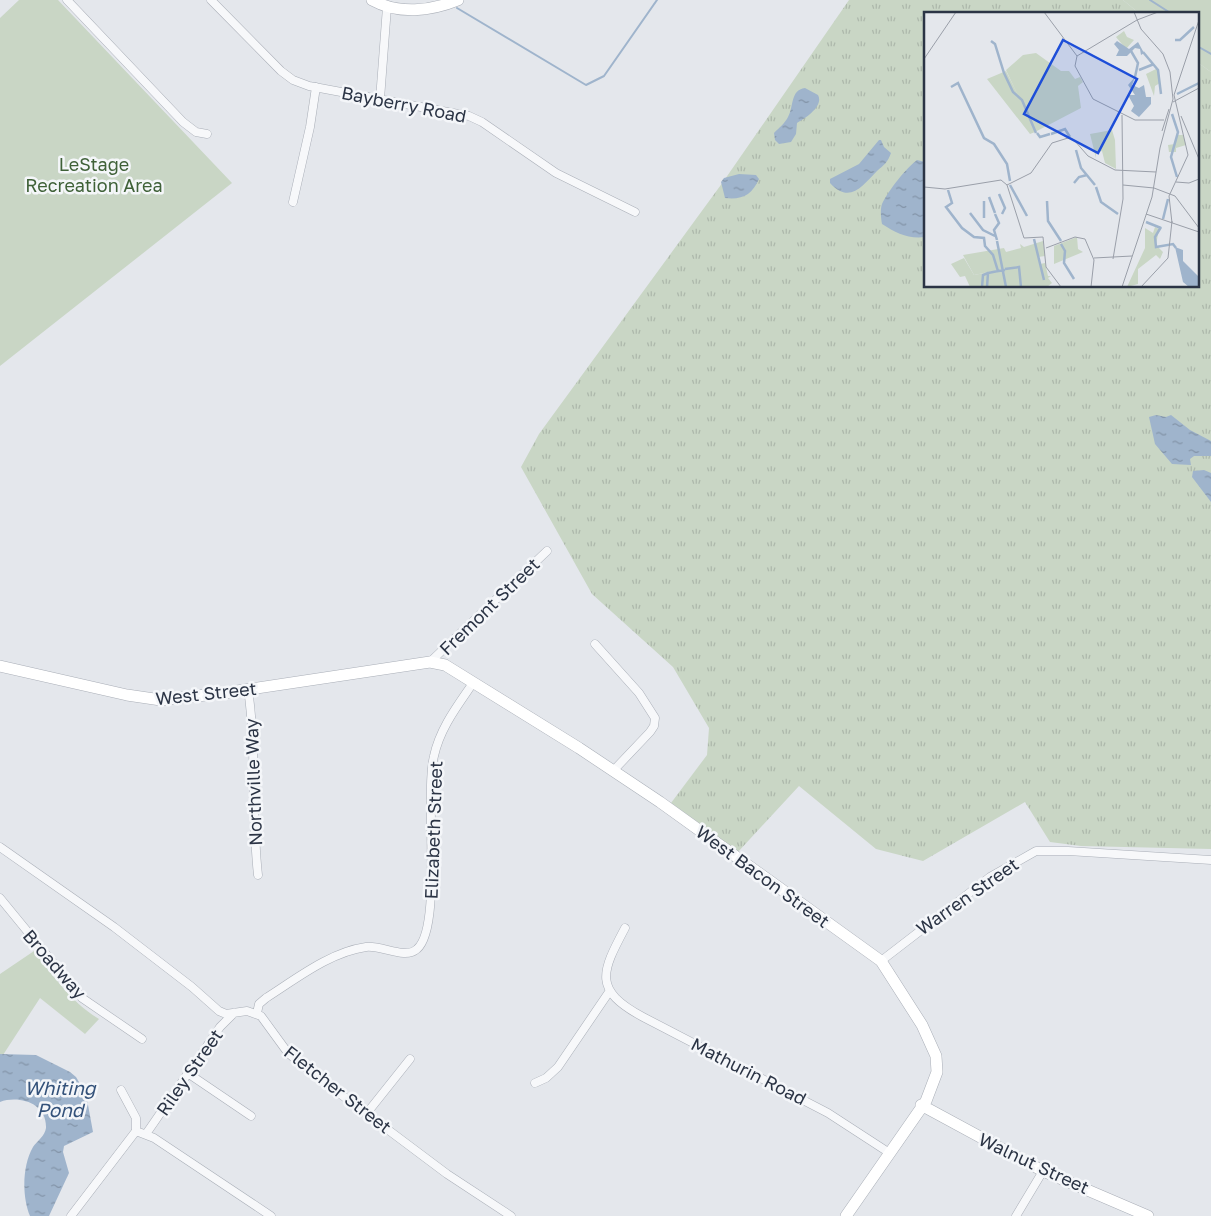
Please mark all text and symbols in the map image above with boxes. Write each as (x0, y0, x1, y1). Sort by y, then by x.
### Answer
inset map (924, 12, 1198, 288)
street label: Bayberry Road (340, 81, 468, 127)
park label: LeStage Recreation Area (25, 153, 163, 196)
street label: Fremont Street (434, 553, 544, 659)
street label: West Street (154, 677, 258, 709)
street label: Northville Way (240, 718, 266, 846)
street label: Elizabeth Street (420, 760, 446, 900)
street label: West Bacon Street (692, 820, 834, 932)
street label: Warren Street (912, 853, 1022, 939)
street label: Broadway (19, 925, 91, 1003)
street label: Riley Street (151, 1024, 227, 1120)
street label: Mathurin Road (688, 1033, 810, 1109)
street label: Fletcher Street (280, 1040, 396, 1138)
water label: Whiting Pond (24, 1076, 97, 1121)
street label: Walnut Street (975, 1128, 1093, 1198)

